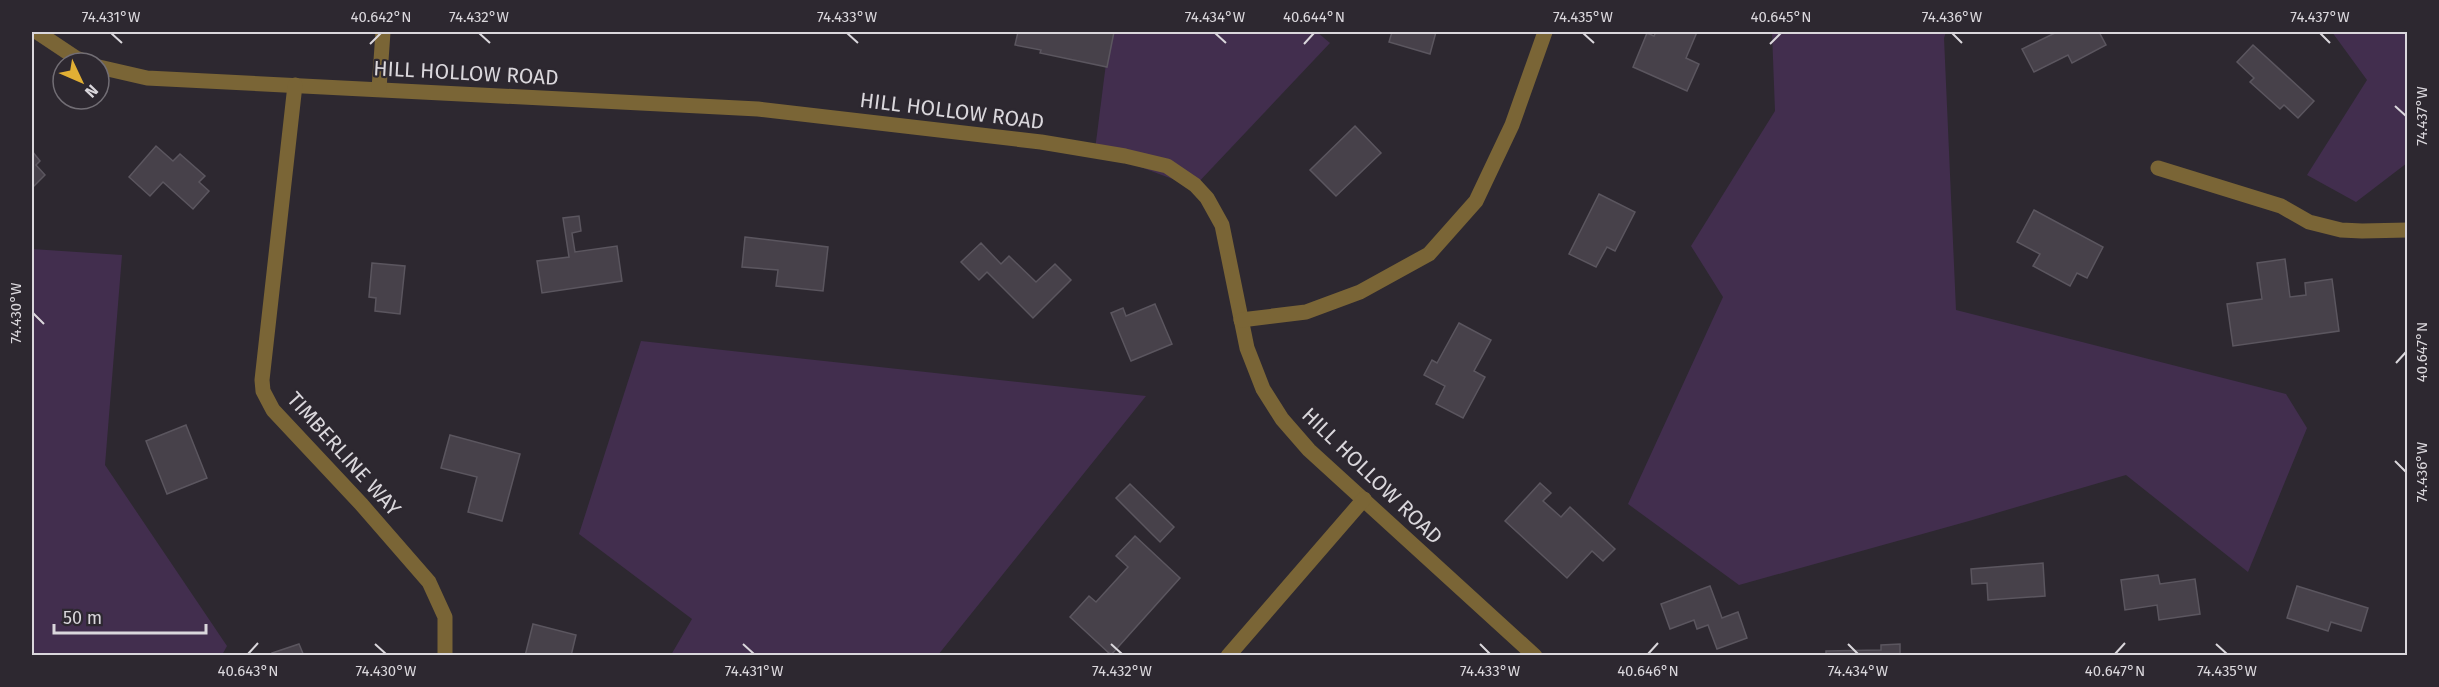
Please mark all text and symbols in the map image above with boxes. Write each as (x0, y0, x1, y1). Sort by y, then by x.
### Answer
text: 74.431°W (82, 8, 141, 26)
text: 40.642°N (351, 8, 412, 26)
text: 74.432°W (449, 8, 510, 26)
text: 74.433°W (817, 8, 878, 26)
text: 74.434°W (1185, 8, 1246, 26)
text: 40.644°N (1283, 8, 1345, 26)
text: 74.435°W (1553, 8, 1614, 26)
text: 40.645°N (1750, 8, 1812, 26)
text: 74.436°W (1922, 8, 1983, 26)
text: 74.437°W (2290, 8, 2350, 26)
north arrow (51, 51, 111, 111)
street label: HILL HOLLOW ROAD (373, 55, 559, 91)
text: N (81, 81, 102, 101)
text: 74.437°W (2413, 86, 2431, 146)
street label: HILL HOLLOW ROAD (858, 87, 1046, 135)
text: 74.430°W (7, 282, 25, 343)
text: 40.647°N (2413, 322, 2431, 382)
street label: TIMBERLINE WAY (282, 387, 407, 522)
street label: HILL HOLLOW ROAD (1296, 402, 1448, 550)
text: 74.436°W (2413, 441, 2431, 502)
scale bar (54, 597, 206, 635)
text: 50 m (63, 607, 102, 629)
text: 40.643°N (217, 662, 279, 680)
text: 74.430°W (356, 662, 417, 680)
text: 74.431°W (725, 662, 784, 680)
text: 74.432°W (1092, 662, 1153, 680)
text: 74.433°W (1460, 662, 1521, 680)
text: 40.646°N (1617, 662, 1679, 680)
text: 74.434°W (1828, 662, 1889, 680)
text: 40.647°N (2085, 662, 2145, 680)
text: 74.435°W (2197, 662, 2258, 680)

